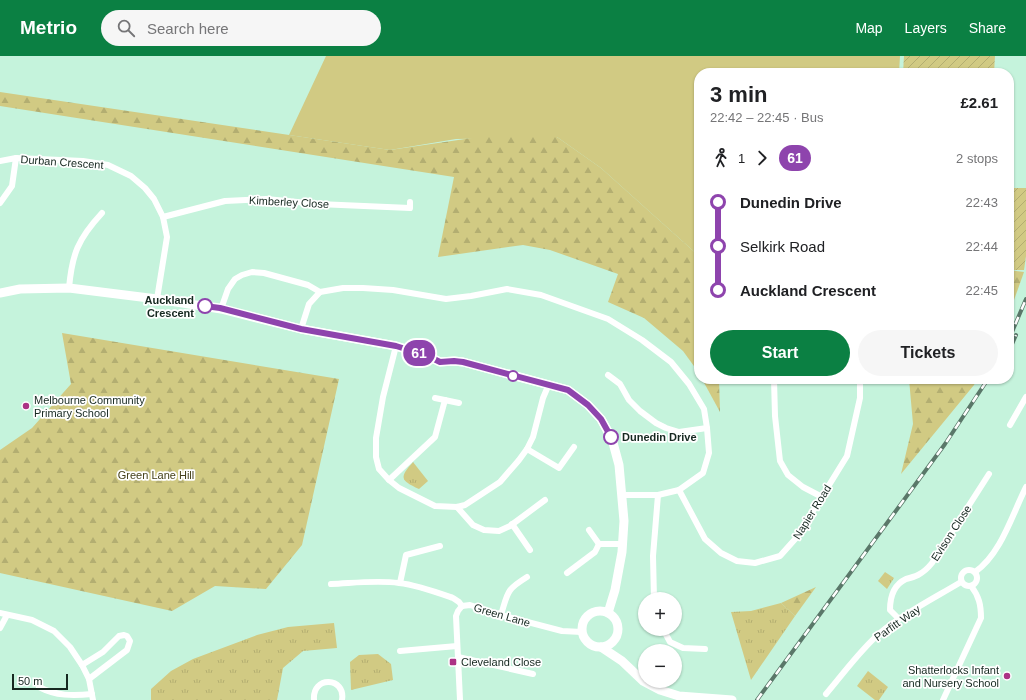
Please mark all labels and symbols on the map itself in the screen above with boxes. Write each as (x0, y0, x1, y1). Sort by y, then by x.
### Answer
street label: Durban Crescent (20, 153, 104, 171)
street label: Kimberley Close (249, 194, 329, 210)
place label: Auckland Crescent (144, 294, 194, 319)
marker: Auckland Crescent (197, 298, 213, 314)
line badge: 61 (401, 340, 437, 366)
unlabelled marker (507, 370, 519, 382)
place label: Melbourne Community Primary School (34, 394, 145, 419)
marker: Melbourne Community Primary School (21, 401, 31, 411)
marker: Dunedin Drive (603, 429, 619, 445)
place label: Dunedin Drive (622, 431, 697, 443)
park label: Green Lane Hill (118, 469, 194, 481)
street label: Napier Road (791, 483, 833, 541)
street label: Evison Close (928, 503, 974, 563)
street label: Green Lane (472, 601, 532, 629)
street label: Parfitt Way (872, 602, 923, 643)
place label: Cleveland Close (461, 656, 541, 668)
marker: Cleveland Close (448, 657, 458, 667)
place label: Shatterlocks Infant and Nursery School (902, 664, 999, 689)
marker: Shatterlocks Infant and Nursery School (1002, 671, 1012, 681)
scale bar (12, 672, 68, 691)

